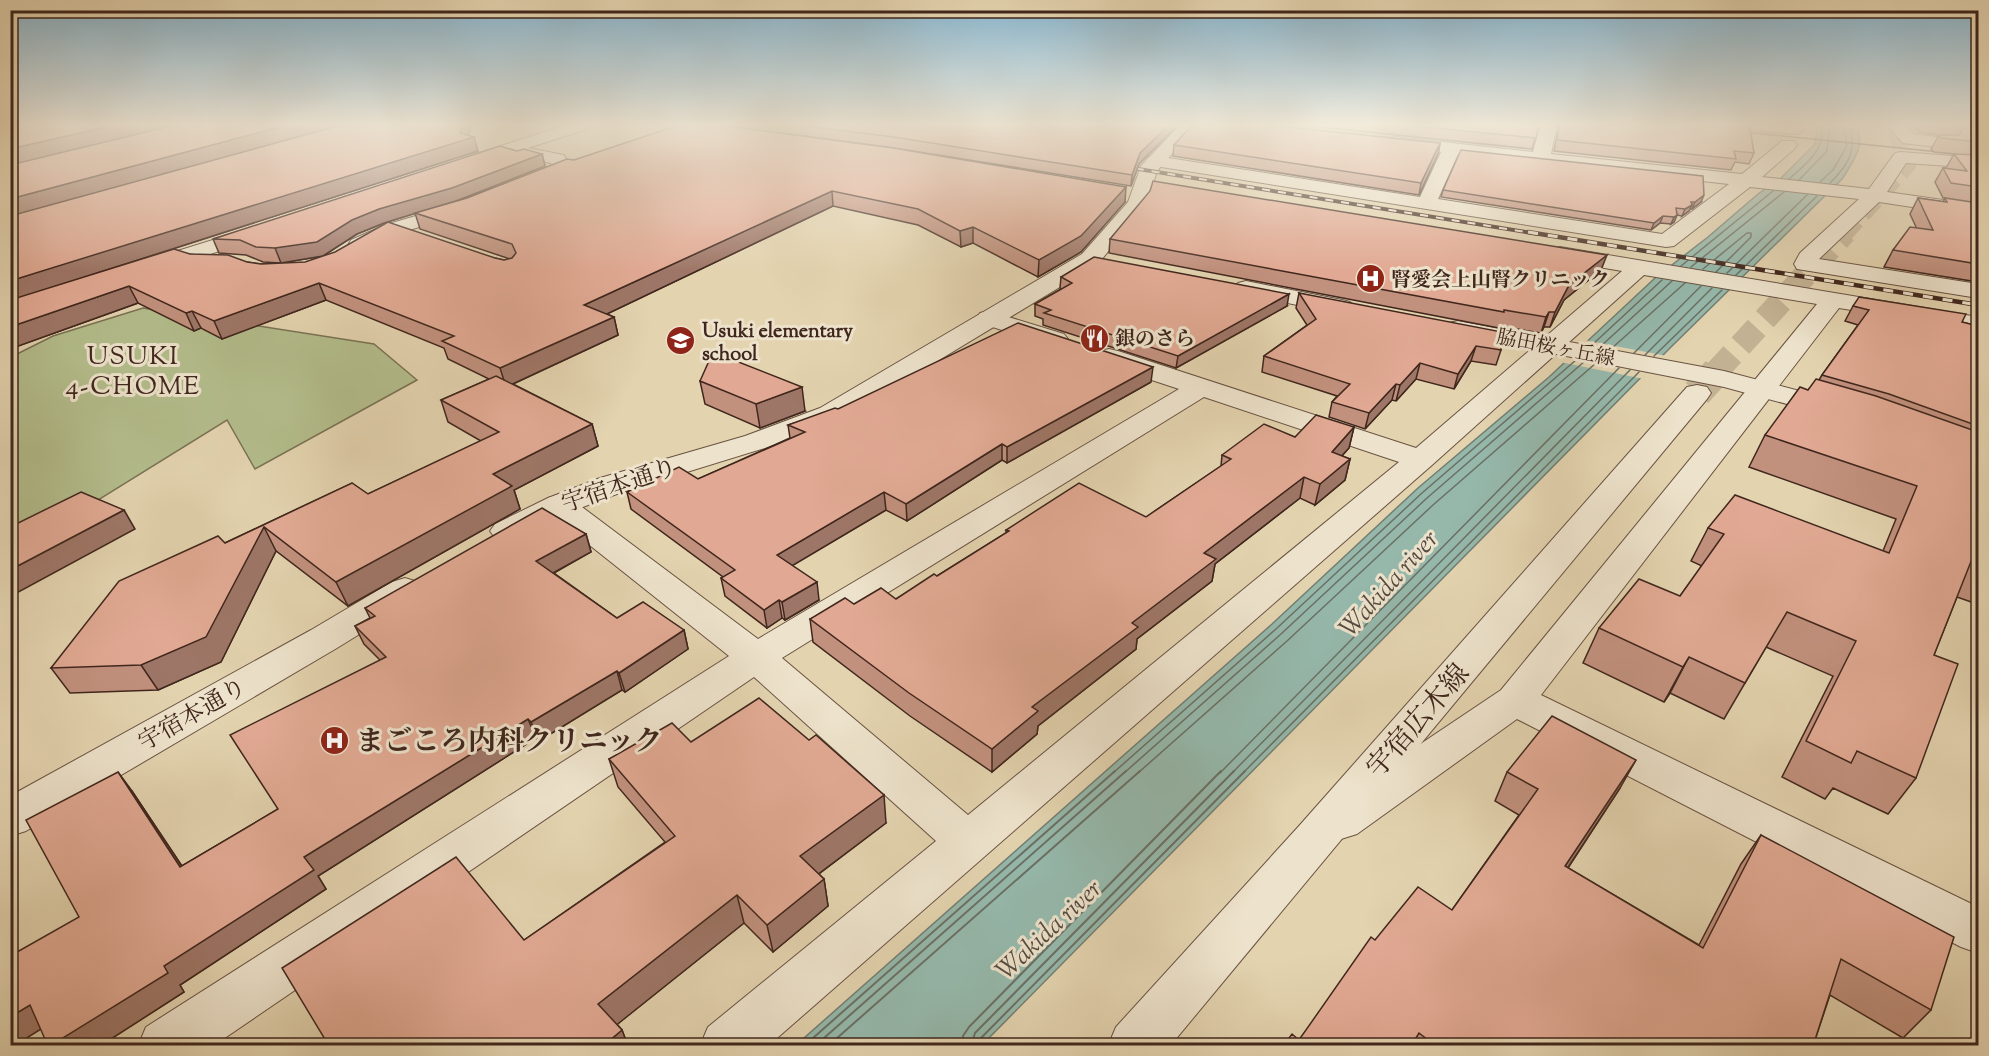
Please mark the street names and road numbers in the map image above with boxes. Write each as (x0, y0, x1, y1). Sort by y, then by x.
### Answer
street label: 脇田桜ヶ丘線 (1494, 324, 1617, 375)
street label: 宇宿本通り (557, 451, 682, 522)
street label: 宇宿広木線 (1358, 656, 1480, 788)
street label: 宇宿本通り (133, 671, 253, 760)

